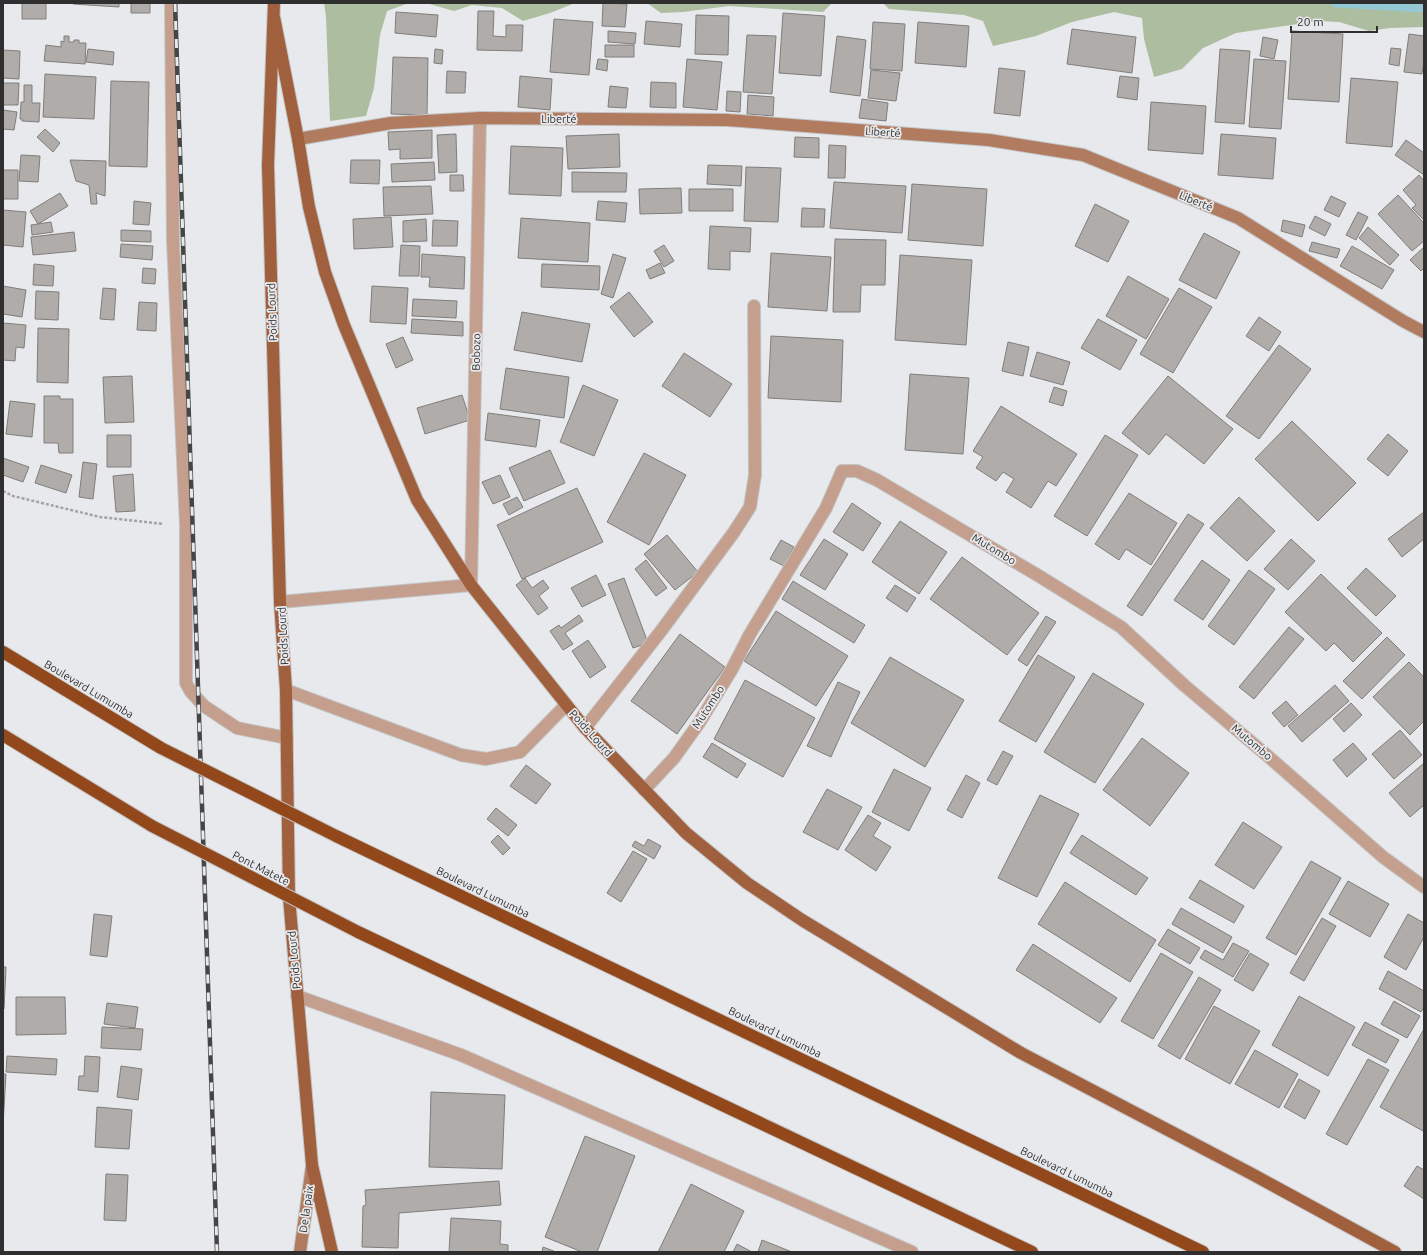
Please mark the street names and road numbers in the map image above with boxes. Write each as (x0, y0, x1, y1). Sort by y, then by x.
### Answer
street label: Liberté (541, 113, 577, 125)
street label: Liberté (865, 125, 901, 139)
street label: Liberté (1177, 189, 1215, 213)
street label: Poids Lourd (265, 283, 279, 341)
street label: Bobozo (470, 333, 482, 371)
street label: Mutombo (970, 531, 1018, 567)
street label: Poids Lourd (275, 607, 291, 665)
street label: Boulevard Lumumba (42, 658, 136, 720)
street label: Mutombo (690, 683, 726, 731)
street label: Poids Lourd (567, 707, 615, 759)
street label: Mutombo (1229, 722, 1275, 762)
street label: Pont Matete (231, 849, 291, 887)
street label: Boulevard Lumumba (435, 864, 531, 920)
street label: Poids Lourd (285, 930, 303, 990)
street label: Boulevard Lumumba (727, 1004, 823, 1060)
street label: Boulevard Lumumba (1019, 1144, 1115, 1200)
street label: De la paix (297, 1184, 315, 1233)

